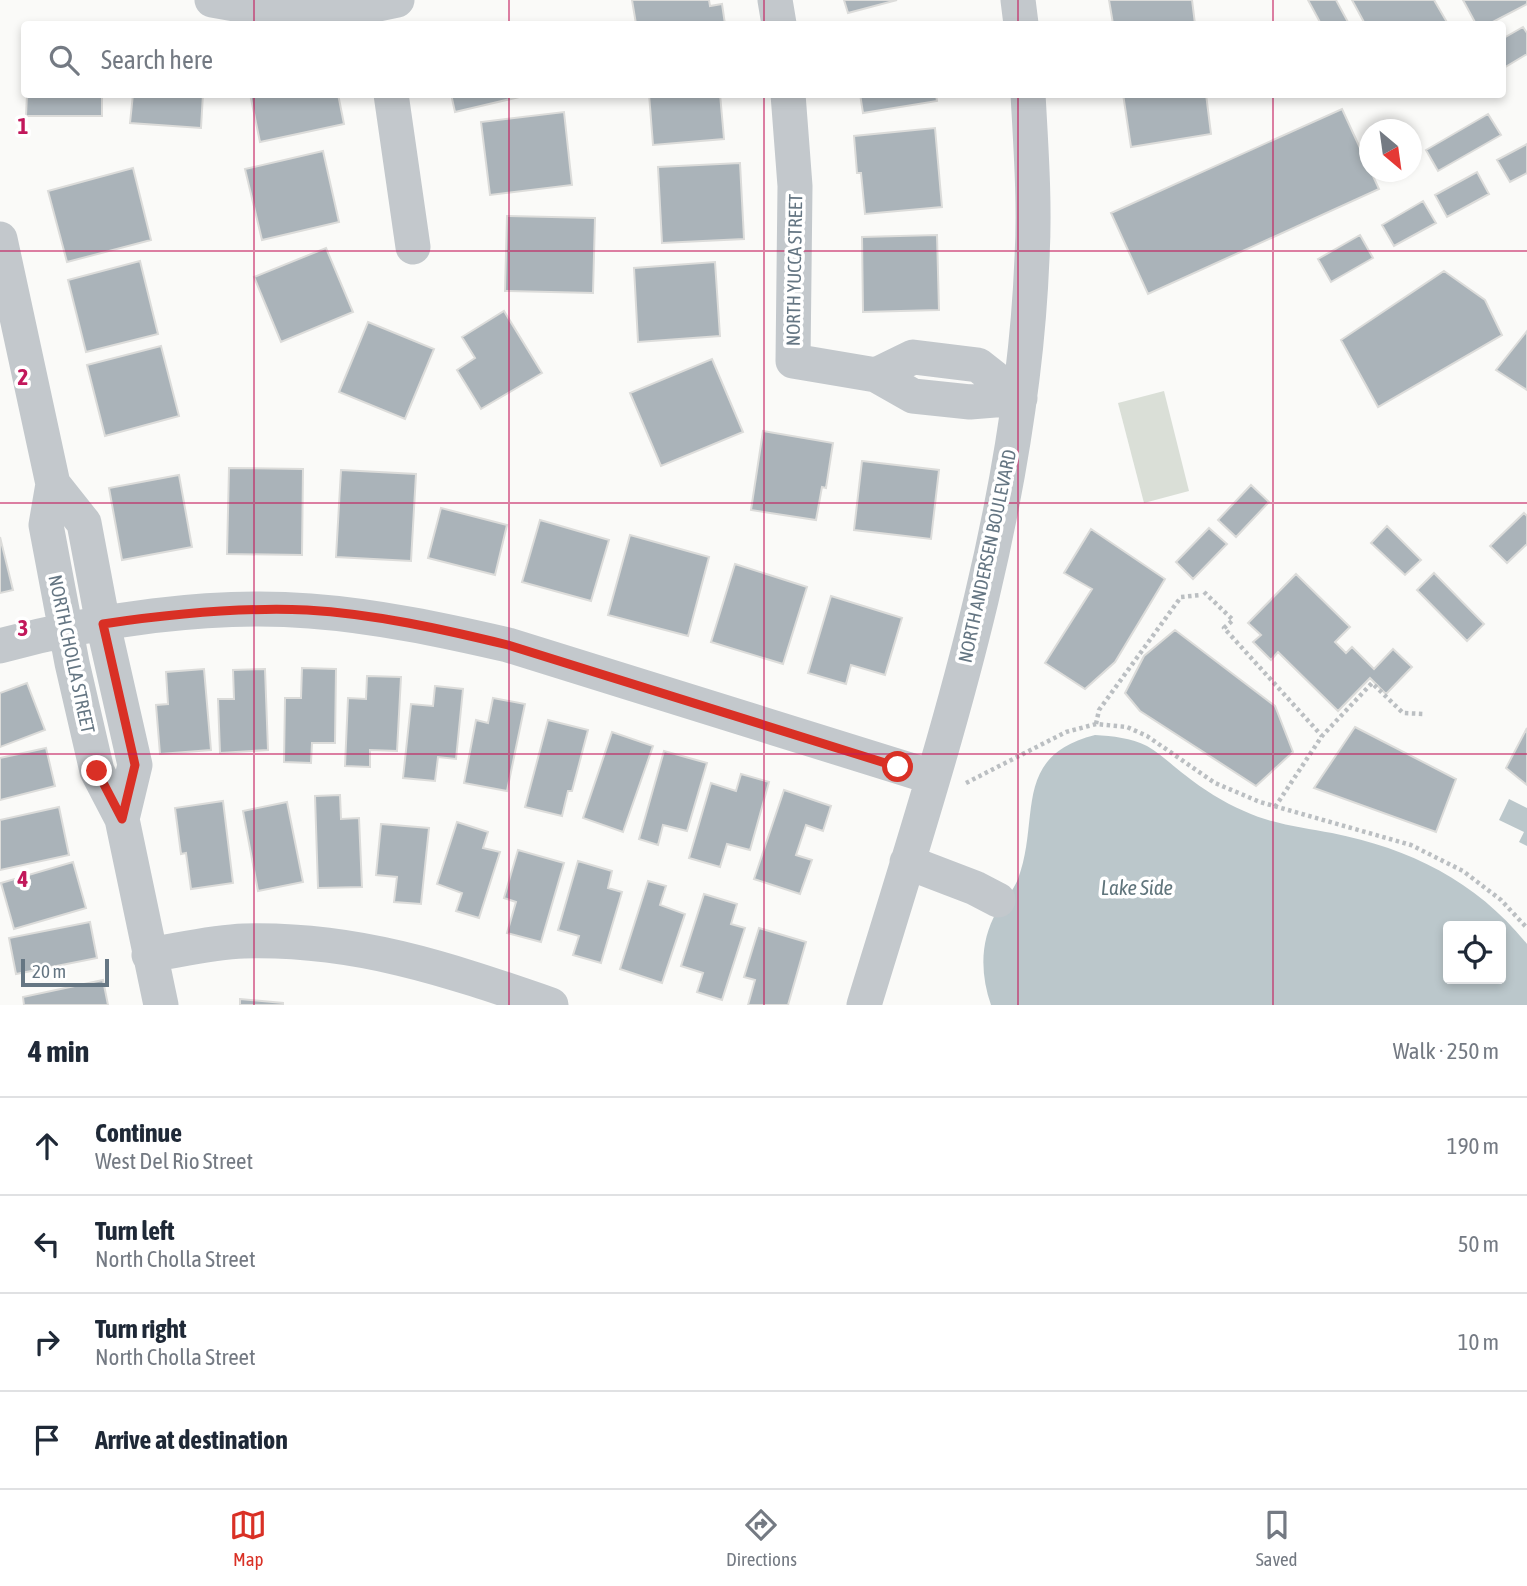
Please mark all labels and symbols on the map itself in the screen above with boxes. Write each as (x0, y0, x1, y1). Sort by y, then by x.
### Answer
text: 1 (18, 113, 29, 139)
north arrow (1359, 119, 1422, 182)
street label: NORTH YUCCA STREET (782, 193, 806, 346)
text: 2 (18, 364, 28, 390)
street label: NORTH ANDERSEN BOULEVARD (954, 447, 1020, 665)
street label: NORTH CHOLLA STREET (44, 573, 100, 736)
text: 3 (18, 615, 28, 641)
route start (882, 751, 913, 782)
route end (81, 755, 112, 786)
text: 4 (17, 866, 29, 892)
water label: Lake Side (1101, 875, 1173, 899)
scale bar (21, 956, 108, 988)

